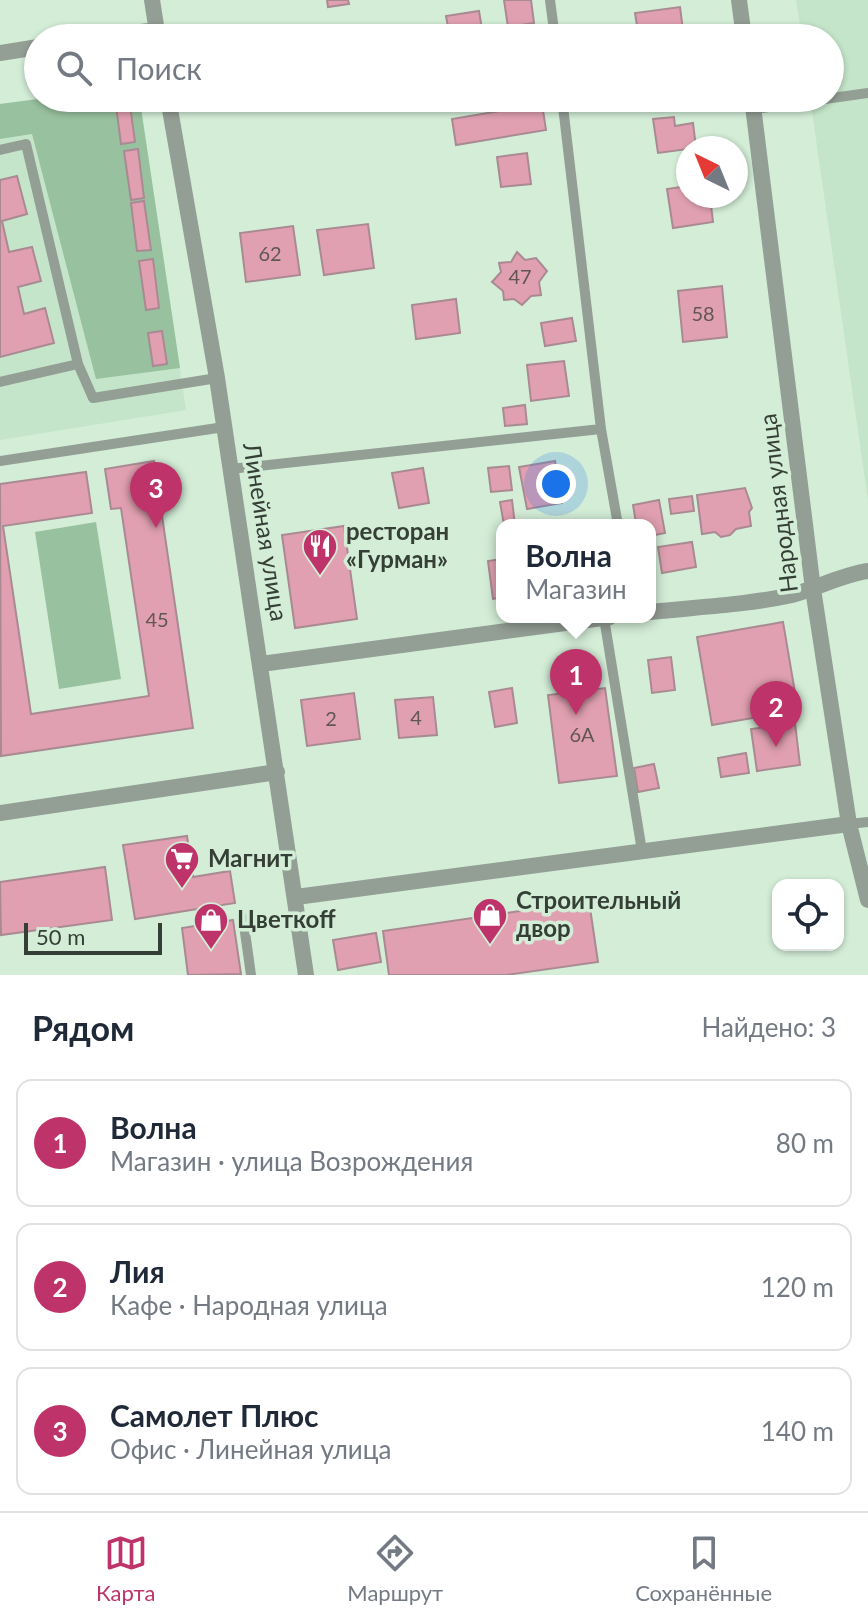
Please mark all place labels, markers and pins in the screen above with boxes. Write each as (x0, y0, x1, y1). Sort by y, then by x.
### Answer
pin: 3 (130, 462, 182, 528)
place label: ресторан «Гурман» (346, 516, 449, 573)
restaurant icon: ресторан «Гурман» (301, 527, 339, 577)
pin: 1 (550, 649, 602, 715)
pin: 2 (750, 681, 802, 747)
supermarket icon: Магнит (163, 840, 201, 890)
place label: Магнит (208, 843, 293, 872)
place label: Строительный двор (516, 885, 681, 942)
shop icon: Строительный двор (471, 896, 509, 946)
shop icon: Цветкоff (192, 901, 230, 951)
place label: Цветкоff (237, 904, 336, 933)

